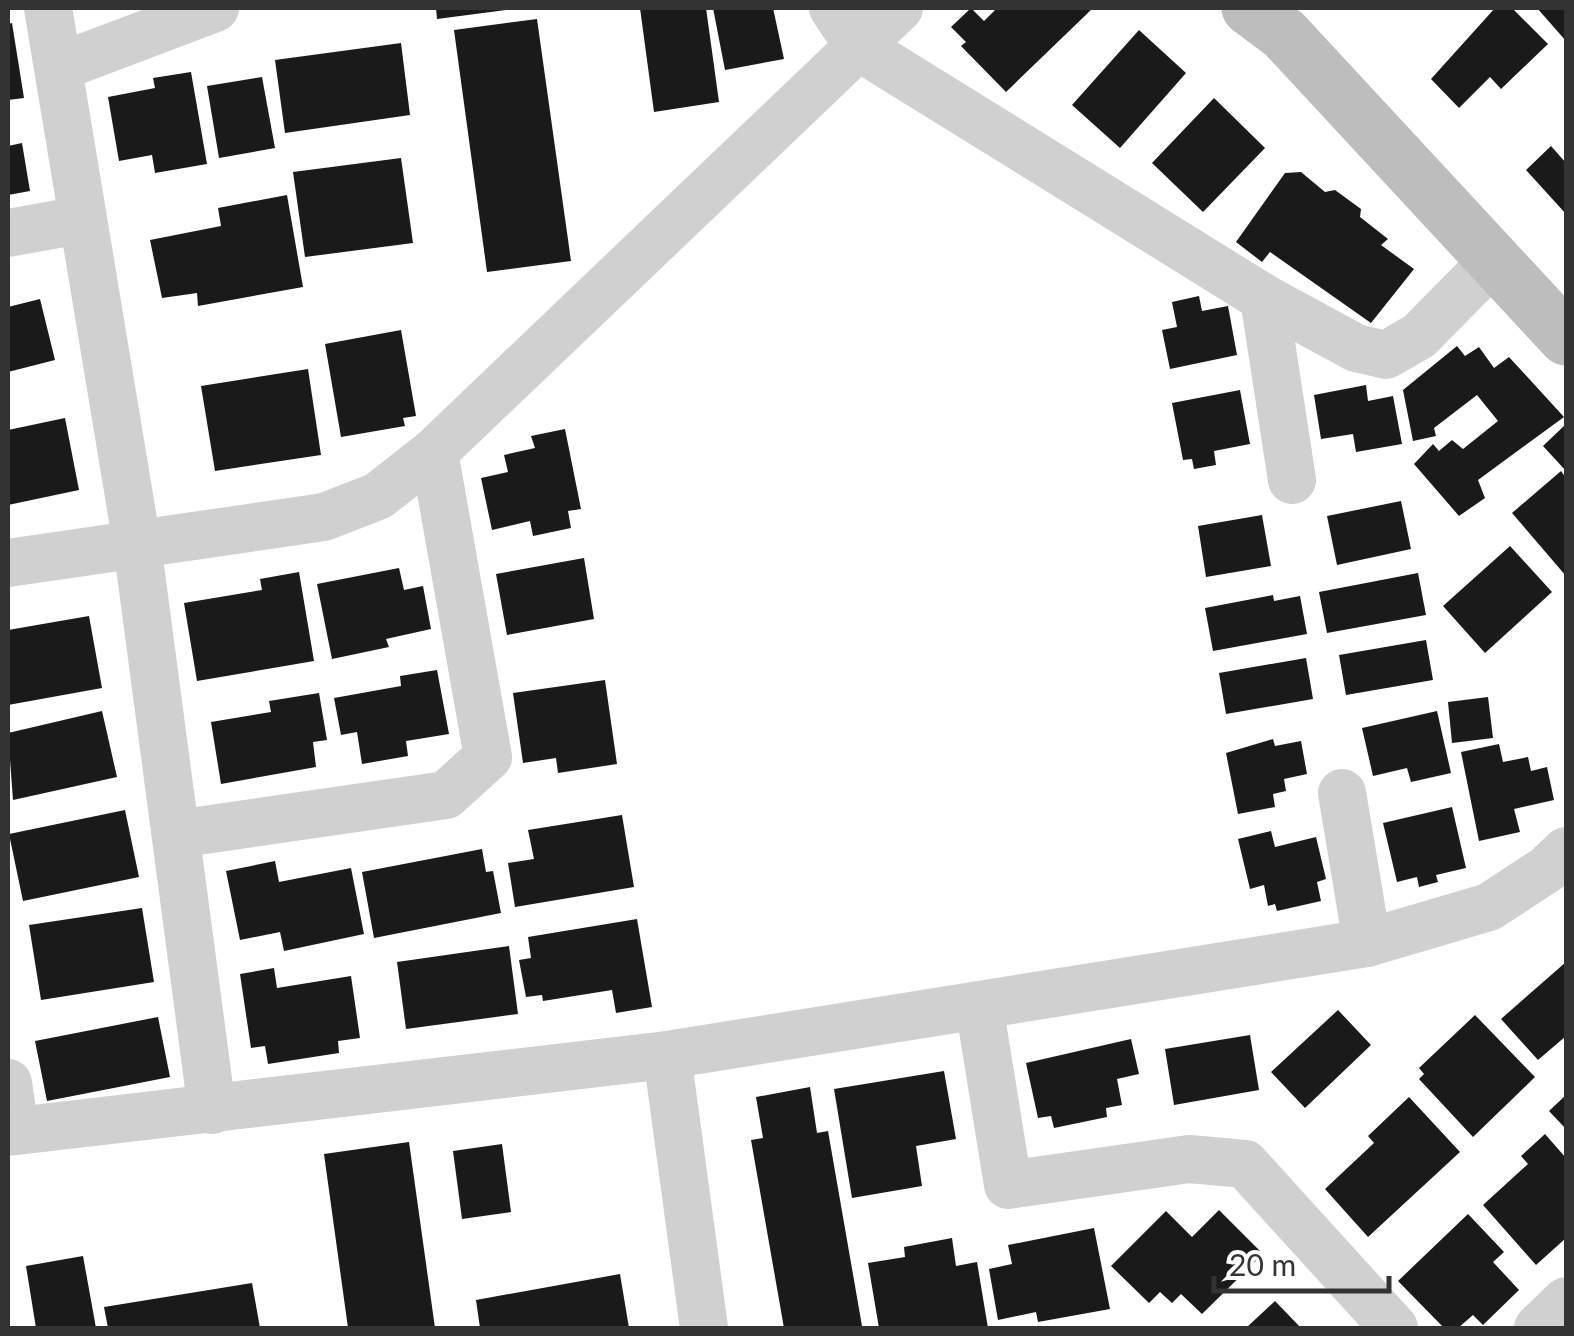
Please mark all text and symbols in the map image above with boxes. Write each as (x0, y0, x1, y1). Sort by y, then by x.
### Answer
scale bar (1214, 1231, 1389, 1293)
text: 20 m (1229, 1246, 1296, 1282)

